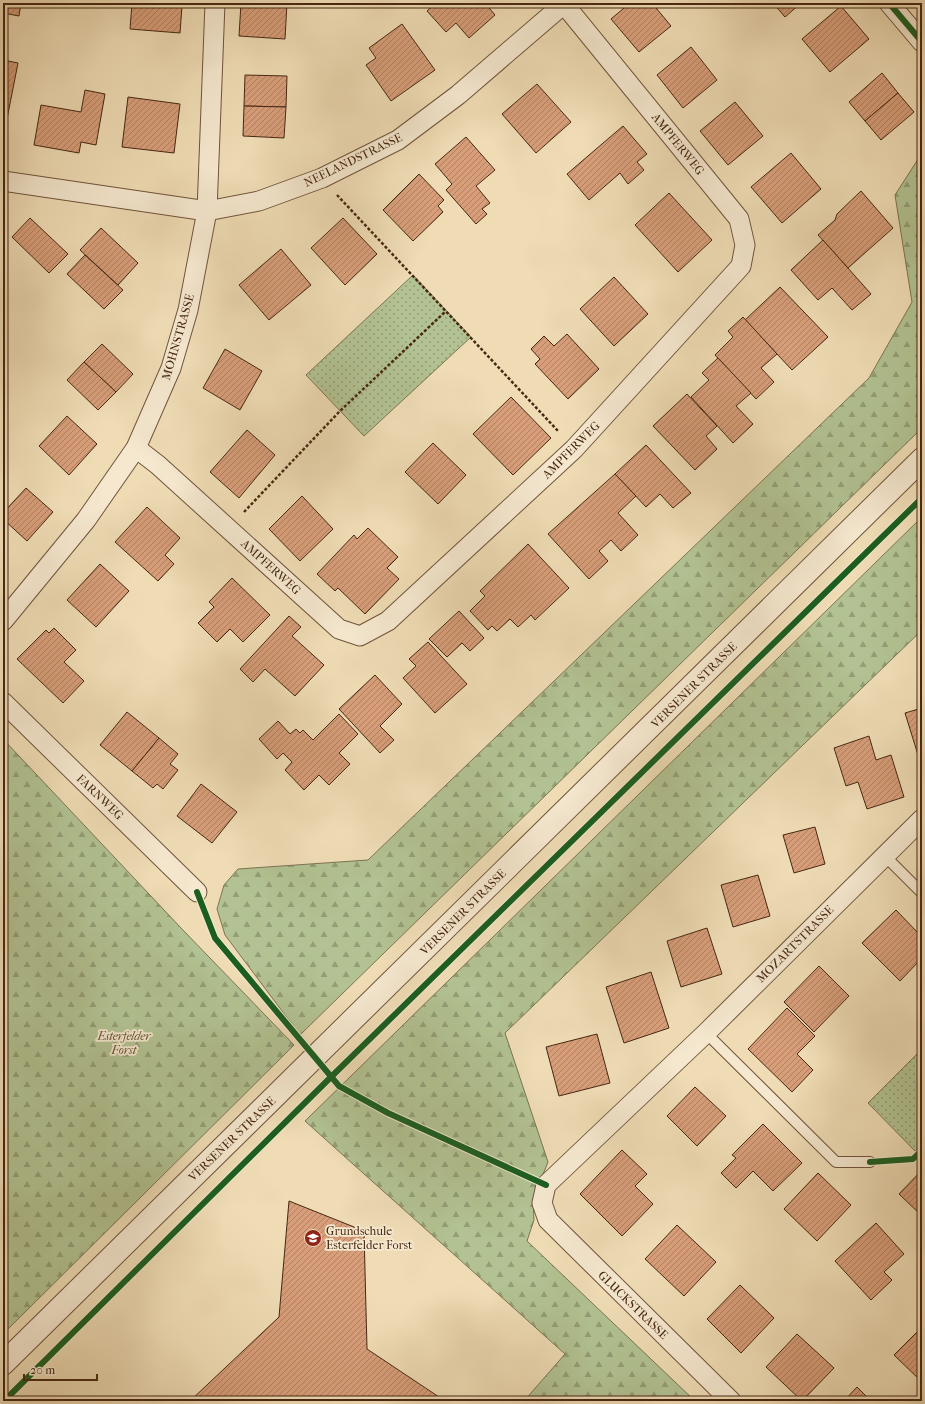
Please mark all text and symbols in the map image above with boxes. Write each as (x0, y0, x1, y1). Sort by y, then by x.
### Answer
street label: AMPFERWEG (648, 110, 707, 178)
street label: NEELANDSTRASSE (302, 130, 404, 190)
street label: MOHNSTRASSE (159, 292, 197, 382)
street label: AMPFERWEG (539, 418, 603, 482)
street label: AMPFERWEG (238, 536, 304, 598)
street label: VERSENER STRASSE (647, 639, 740, 732)
street label: FARNWEG (74, 771, 127, 823)
street label: VERSENER STRASSE (416, 866, 509, 959)
street label: MOZARTSTRASSE (754, 903, 836, 985)
park label: Esterfelder Forst (96, 1029, 152, 1057)
street label: VERSENER STRASSE (185, 1094, 278, 1185)
place label: Grundschule Esterfelder Forst (326, 1224, 413, 1252)
school or university icon: Grundschule Esterfelder Forst (303, 1228, 323, 1248)
street label: GLUCKSTRASSE (595, 1268, 671, 1342)
scale bar (24, 1356, 97, 1382)
text: 20 m (30, 1363, 55, 1377)

